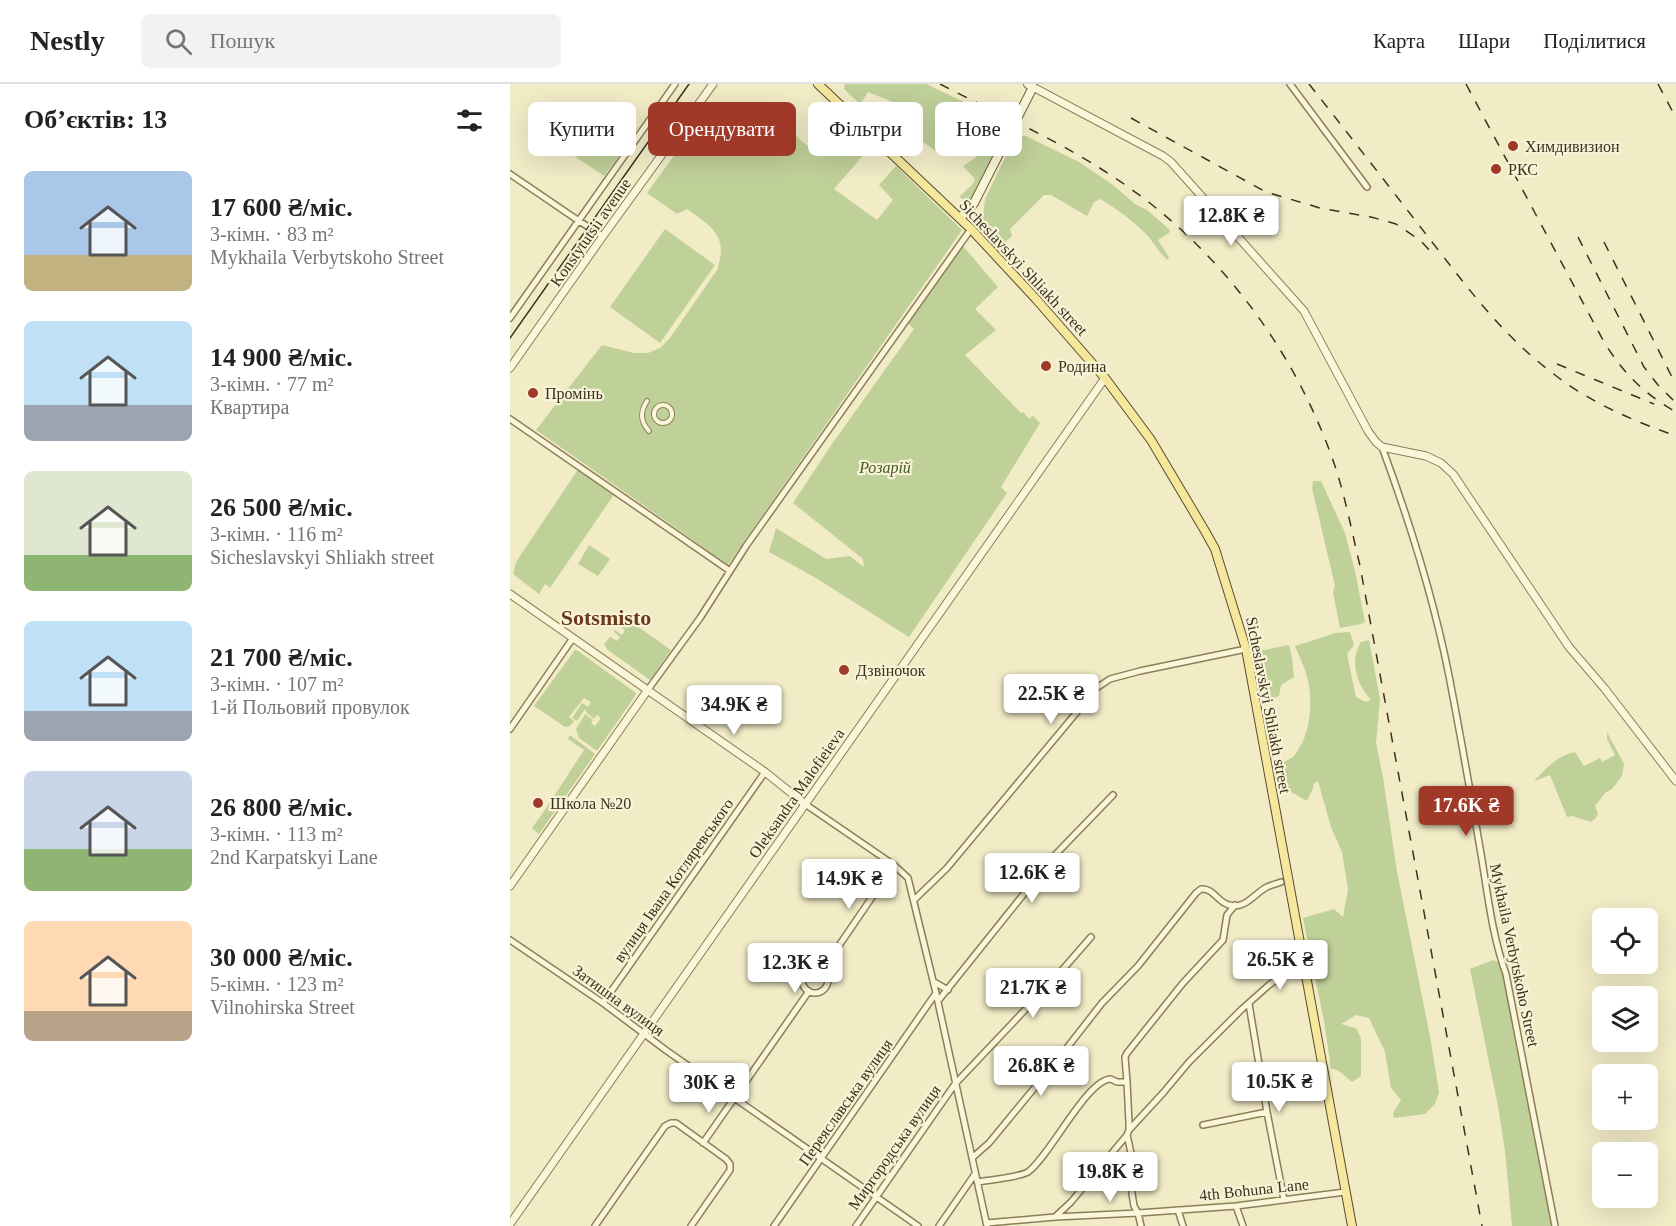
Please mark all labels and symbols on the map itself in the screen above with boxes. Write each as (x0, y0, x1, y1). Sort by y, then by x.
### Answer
place label: Химдивизион (1525, 138, 1620, 156)
marker: Химдивизион (1506, 139, 1520, 153)
place label: РКС (1508, 161, 1538, 178)
marker: РКС (1489, 162, 1503, 176)
street label: Konstytutsii avenue (547, 175, 635, 290)
street label: Sicheslavskyi Shliakh street (955, 196, 1091, 340)
pin: 12.8K ₴ (1176, 196, 1286, 247)
place label: Родина (1058, 358, 1106, 376)
marker: Родина (1039, 359, 1053, 373)
place label: Промінь (545, 385, 603, 403)
marker: Промінь (526, 386, 540, 400)
park label: Розарій (858, 459, 911, 477)
district label: Sotsmisto (561, 605, 651, 630)
street label: Sicheslavskyi Shliakh street (1242, 615, 1294, 796)
place label: Дзвіночок (856, 662, 926, 680)
marker: Дзвіночок (837, 663, 851, 677)
pin: 22.5K ₴ (996, 674, 1106, 725)
pin: 34.9K ₴ (679, 685, 789, 736)
street label: Oleksandra Malofieieva (745, 725, 848, 861)
pin: 17.6K ₴ (1411, 786, 1521, 837)
place label: Школа №20 (550, 795, 631, 812)
street label: вулиця Івана Котляревського (610, 795, 737, 966)
marker: Школа №20 (531, 796, 545, 810)
pin: 12.6K ₴ (977, 853, 1087, 904)
pin: 14.9K ₴ (794, 859, 904, 910)
street label: Mykhaila Verbytskoho Street (1486, 862, 1542, 1049)
pin: 26.5K ₴ (1225, 940, 1335, 991)
pin: 12.3K ₴ (740, 943, 850, 994)
street label: Затишна вулиця (569, 961, 668, 1041)
pin: 21.7K ₴ (978, 968, 1088, 1019)
street label: Переяславська вулиця (795, 1035, 897, 1169)
pin: 26.8K ₴ (986, 1046, 1096, 1097)
pin: 10.5K ₴ (1224, 1062, 1334, 1113)
pin: 30K ₴ (667, 1063, 751, 1114)
street label: Миргородська вулиця (845, 1081, 945, 1214)
pin: 19.8K ₴ (1055, 1152, 1165, 1203)
street label: 4th Bohuna Lane (1198, 1175, 1310, 1204)

